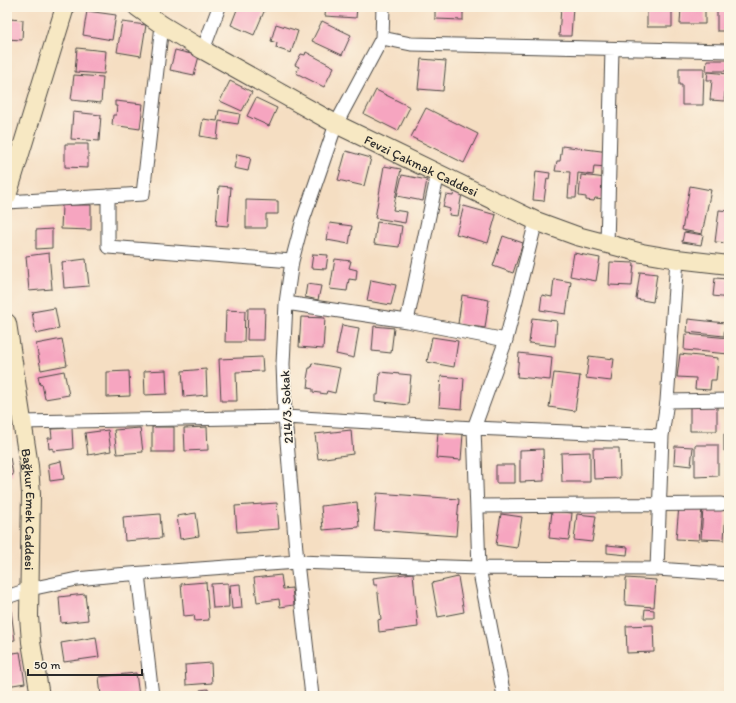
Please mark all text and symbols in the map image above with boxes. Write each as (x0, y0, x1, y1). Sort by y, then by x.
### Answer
street label: Fevzi Çakmak Caddesi (362, 132, 480, 200)
street label: 214/3. Sokak (277, 370, 296, 444)
street label: Bağkur Emek Caddesi (18, 447, 38, 570)
scale bar (28, 651, 142, 677)
text: 50 m (34, 658, 60, 672)

